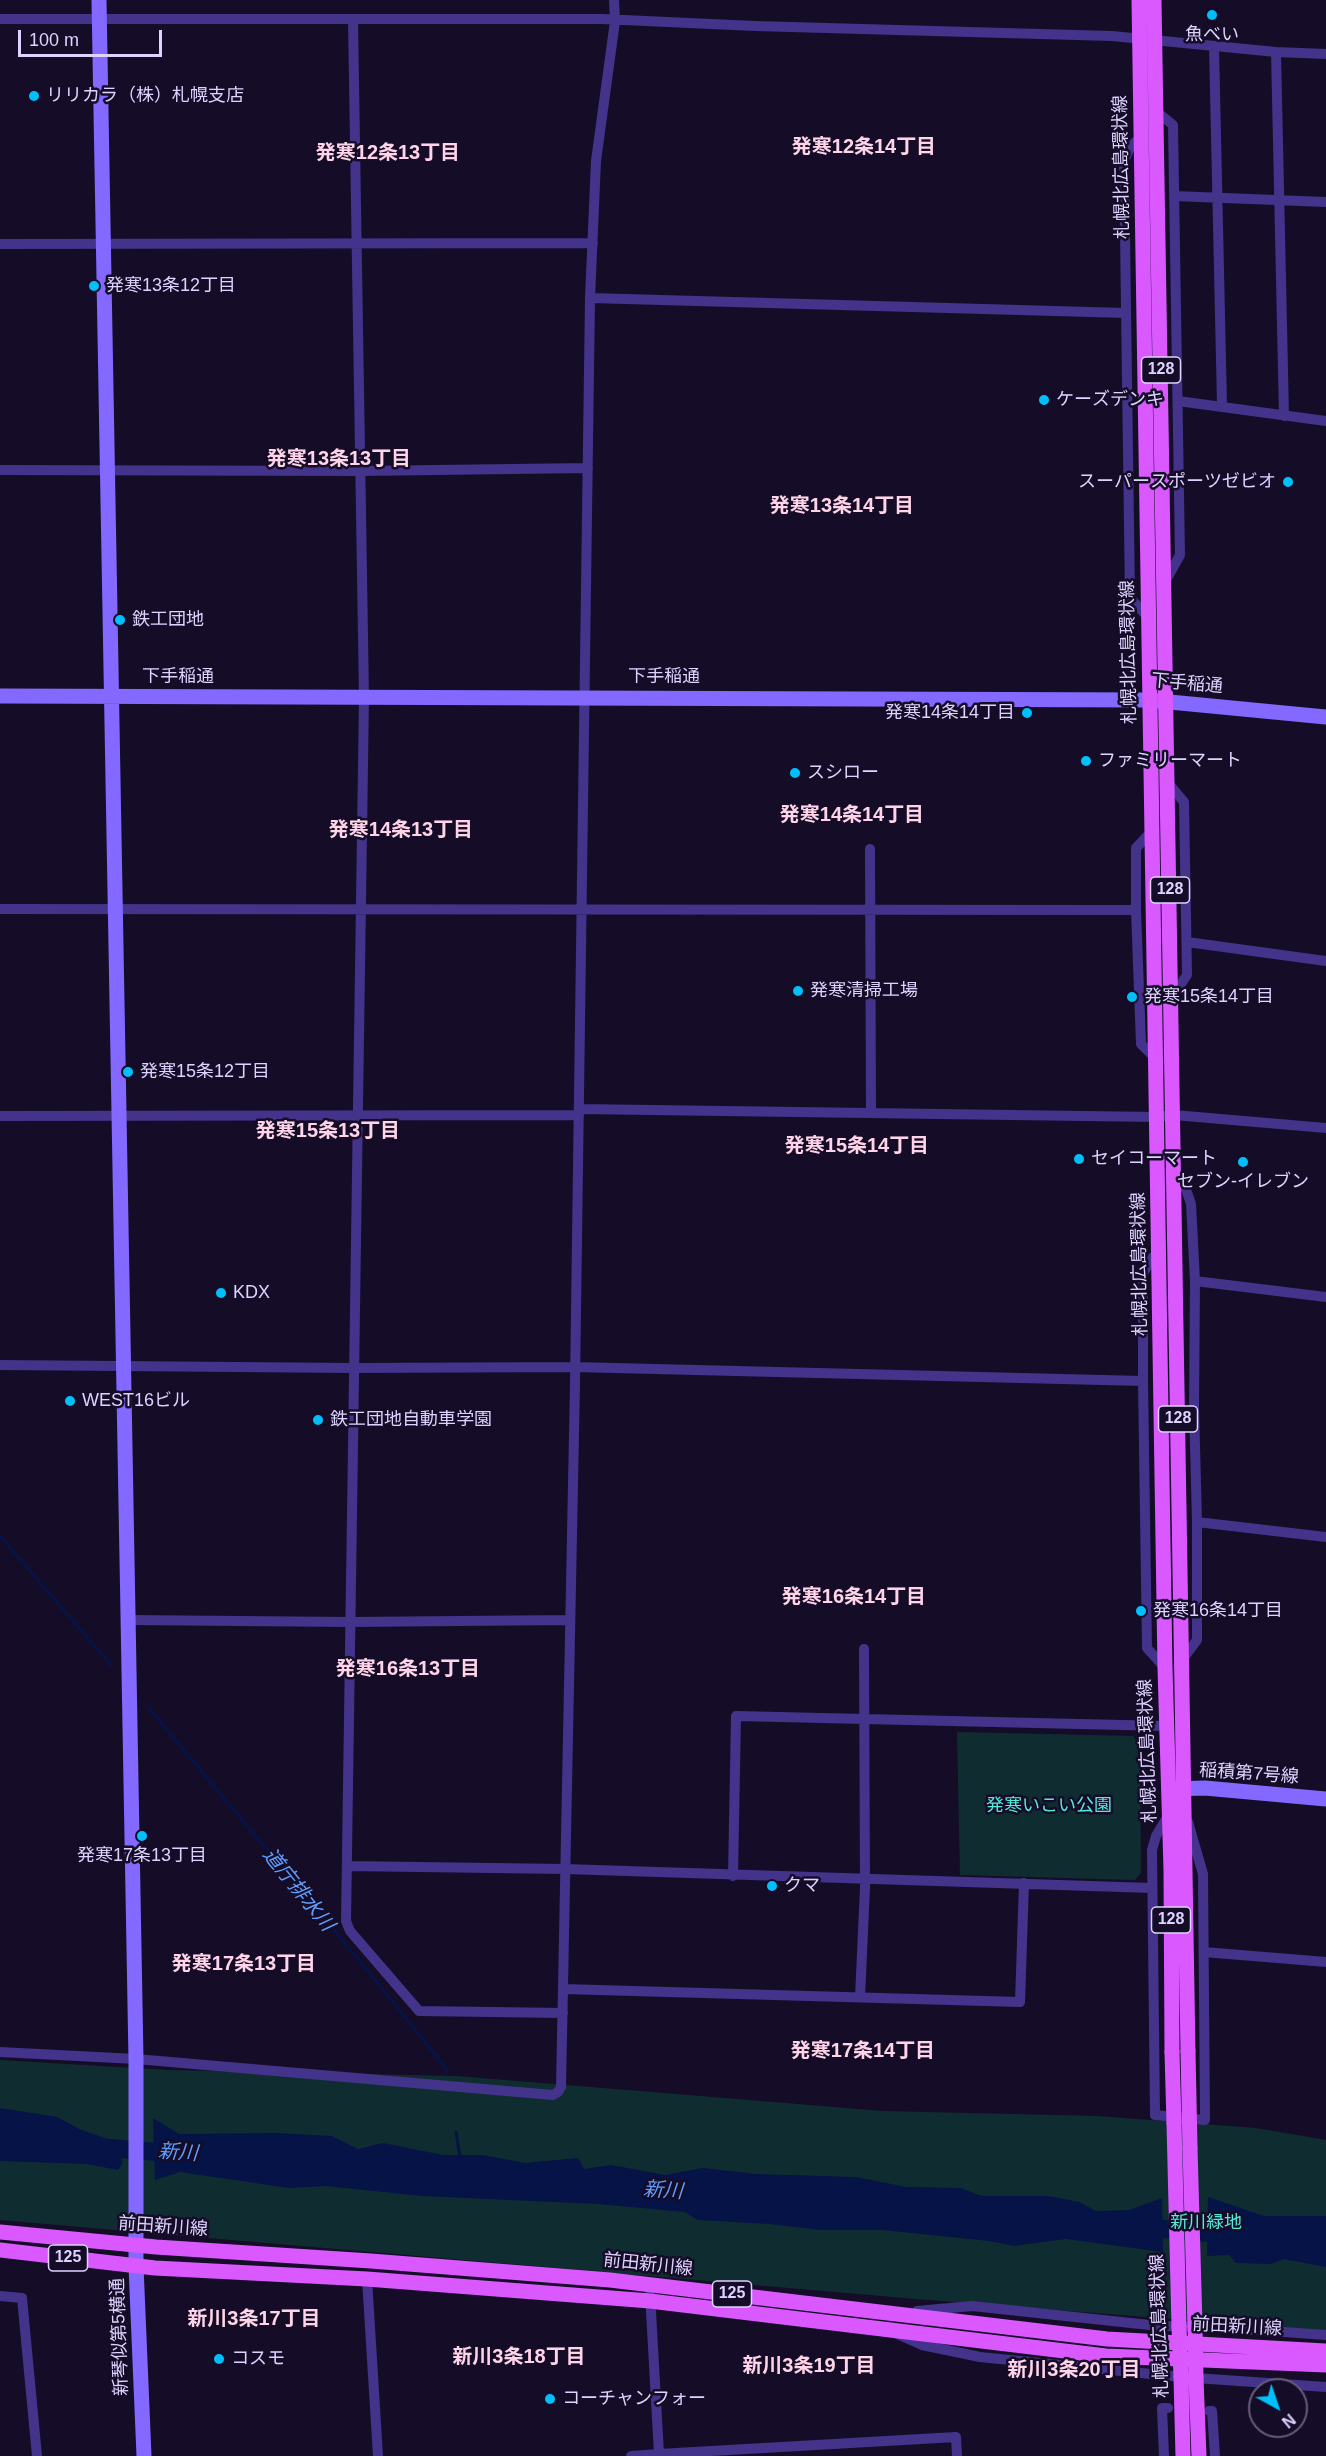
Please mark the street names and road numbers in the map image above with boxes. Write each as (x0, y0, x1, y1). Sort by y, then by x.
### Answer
street label: 札幌北広島環状線 (1110, 95, 1134, 239)
road number: 128 (1142, 357, 1180, 383)
street label: 札幌北広島環状線 (1117, 580, 1141, 724)
street label: 下手稲通 (142, 666, 214, 688)
street label: 下手稲通 (628, 666, 700, 688)
street label: 下手稲通 (1150, 670, 1224, 698)
road number: 128 (1150, 877, 1190, 903)
street label: 札幌北広島環状線 (1128, 1192, 1152, 1336)
road number: 128 (1158, 1406, 1198, 1432)
street label: 札幌北広島環状線 (1135, 1679, 1161, 1823)
street label: 稲積第7号線 (1198, 1760, 1300, 1788)
road number: 128 (1152, 1907, 1190, 1933)
street label: 前田新川線 (117, 2213, 209, 2241)
road number: 125 (48, 2245, 88, 2271)
street label: 前田新川線 (602, 2250, 694, 2280)
street label: 札幌北広島環状線 (1147, 2254, 1173, 2398)
street label: 新琴似第5横通 (107, 2278, 133, 2396)
road number: 125 (712, 2281, 752, 2307)
street label: 前田新川線 (1191, 2314, 1283, 2340)

